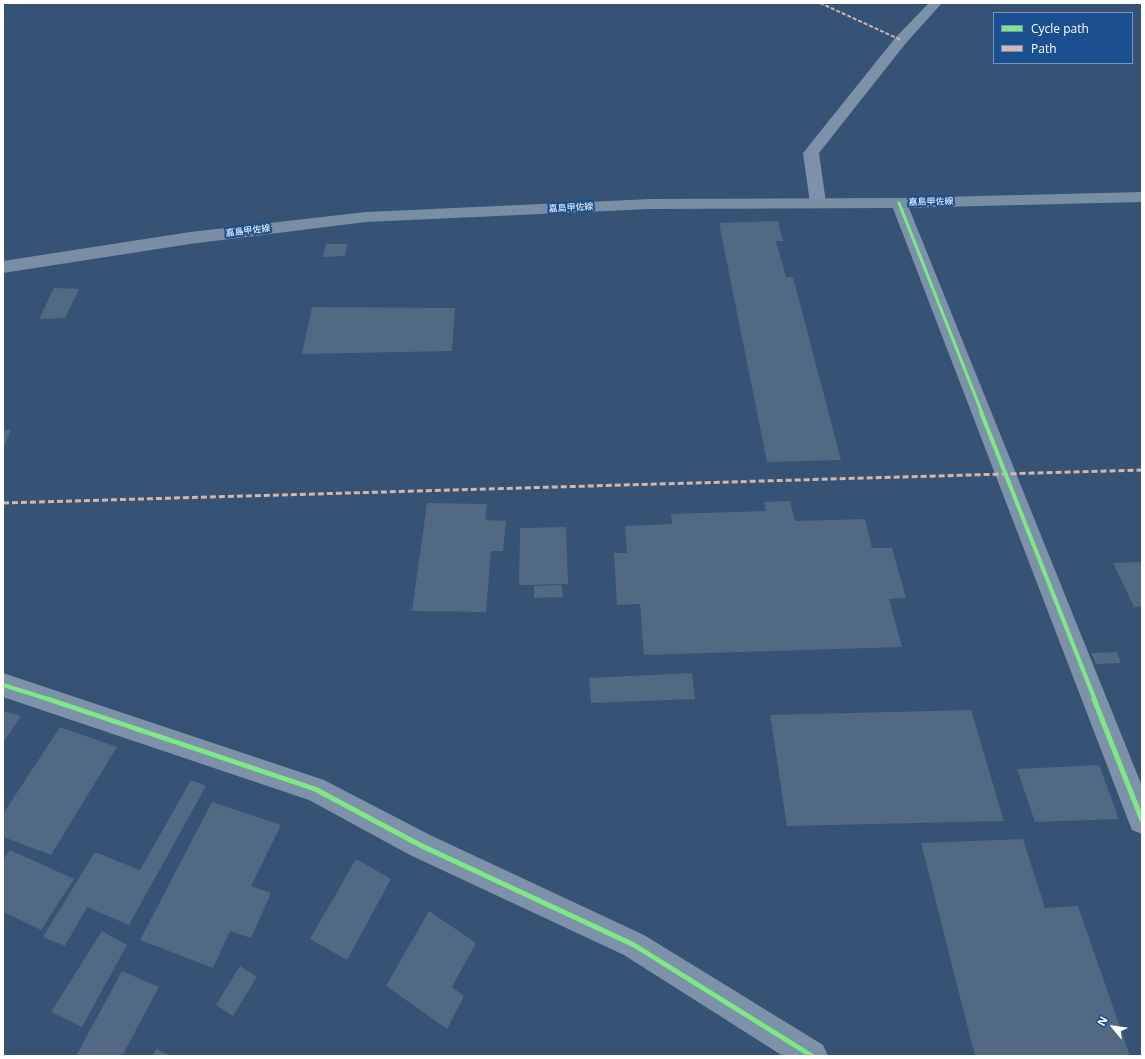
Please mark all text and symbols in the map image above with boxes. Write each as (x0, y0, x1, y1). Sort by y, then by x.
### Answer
legend (993, 12, 1133, 64)
text: Cycle path (1031, 20, 1089, 37)
text: Path (1031, 40, 1057, 57)
street label: 嘉島甲佐線 (908, 196, 954, 208)
street label: 嘉島甲佐線 (548, 201, 594, 215)
street label: 嘉島甲佐線 (225, 223, 271, 239)
north arrow (1093, 1007, 1133, 1047)
text: N (1093, 1013, 1111, 1028)

